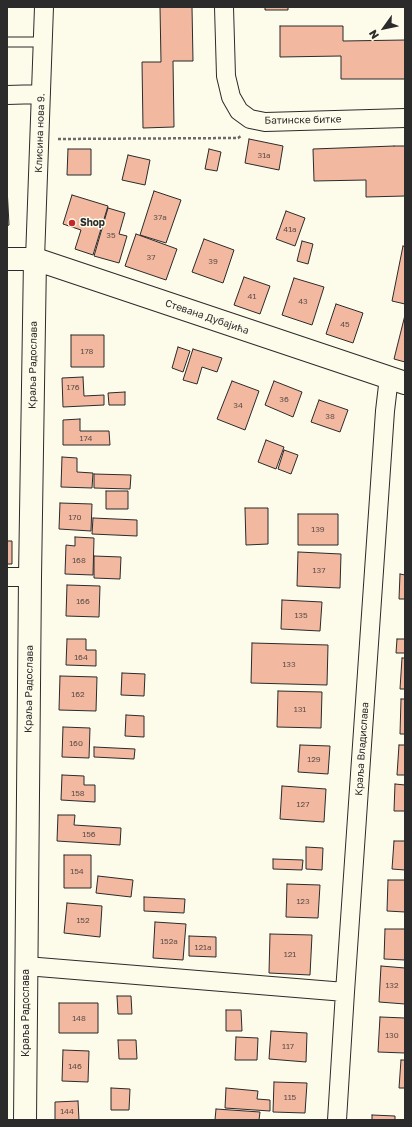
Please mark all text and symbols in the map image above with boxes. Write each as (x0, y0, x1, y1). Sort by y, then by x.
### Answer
north arrow (364, 8, 404, 48)
text: N (366, 28, 381, 42)
street label: Клисина нова 9. (33, 93, 47, 173)
street label: Батинске битке (264, 113, 342, 127)
house number: 31a (257, 150, 271, 160)
house number: 37a (153, 212, 167, 222)
place label: Shop (80, 217, 105, 229)
marker: Shop (67, 218, 77, 228)
house number: 41a (283, 224, 297, 234)
house number: 35 (106, 230, 116, 240)
house number: 37 (147, 252, 155, 262)
house number: 39 (208, 256, 218, 266)
house number: 41 (248, 291, 256, 301)
house number: 43 (298, 296, 308, 306)
street label: Стевана Дубајића (164, 297, 250, 337)
house number: 45 (340, 319, 350, 329)
street label: Краља Радослава (26, 321, 40, 409)
house number: 178 (81, 346, 93, 356)
house number: 176 (67, 382, 79, 392)
house number: 36 (279, 394, 289, 404)
house number: 34 (233, 400, 243, 410)
house number: 38 (325, 411, 335, 421)
house number: 174 (80, 433, 92, 443)
house number: 170 (68, 512, 82, 522)
house number: 139 (311, 524, 325, 534)
house number: 168 (72, 555, 86, 565)
house number: 137 (313, 565, 325, 575)
house number: 166 (76, 596, 90, 606)
house number: 135 (294, 610, 308, 620)
street label: Краља Радослава (22, 645, 36, 733)
house number: 164 (74, 652, 88, 662)
house number: 133 (282, 659, 296, 669)
house number: 162 (71, 689, 85, 699)
street label: Краља Владислава (353, 702, 371, 796)
house number: 131 (294, 704, 306, 714)
house number: 160 (69, 738, 83, 748)
house number: 129 (307, 754, 321, 764)
house number: 158 (71, 788, 85, 798)
house number: 127 (297, 799, 309, 809)
house number: 156 (82, 829, 96, 839)
house number: 154 (70, 866, 84, 876)
house number: 123 (296, 896, 310, 906)
house number: 152 (76, 915, 90, 925)
house number: 152a (160, 936, 178, 946)
house number: 121a (195, 942, 211, 952)
house number: 121 (284, 949, 296, 959)
street label: Краља Радослава (20, 969, 32, 1057)
house number: 132 (385, 980, 399, 990)
house number: 148 (72, 1013, 86, 1023)
house number: 130 (385, 1030, 399, 1040)
house number: 117 (282, 1041, 294, 1051)
house number: 146 (68, 1061, 82, 1071)
house number: 115 (284, 1092, 296, 1102)
house number: 144 (60, 1106, 74, 1116)

